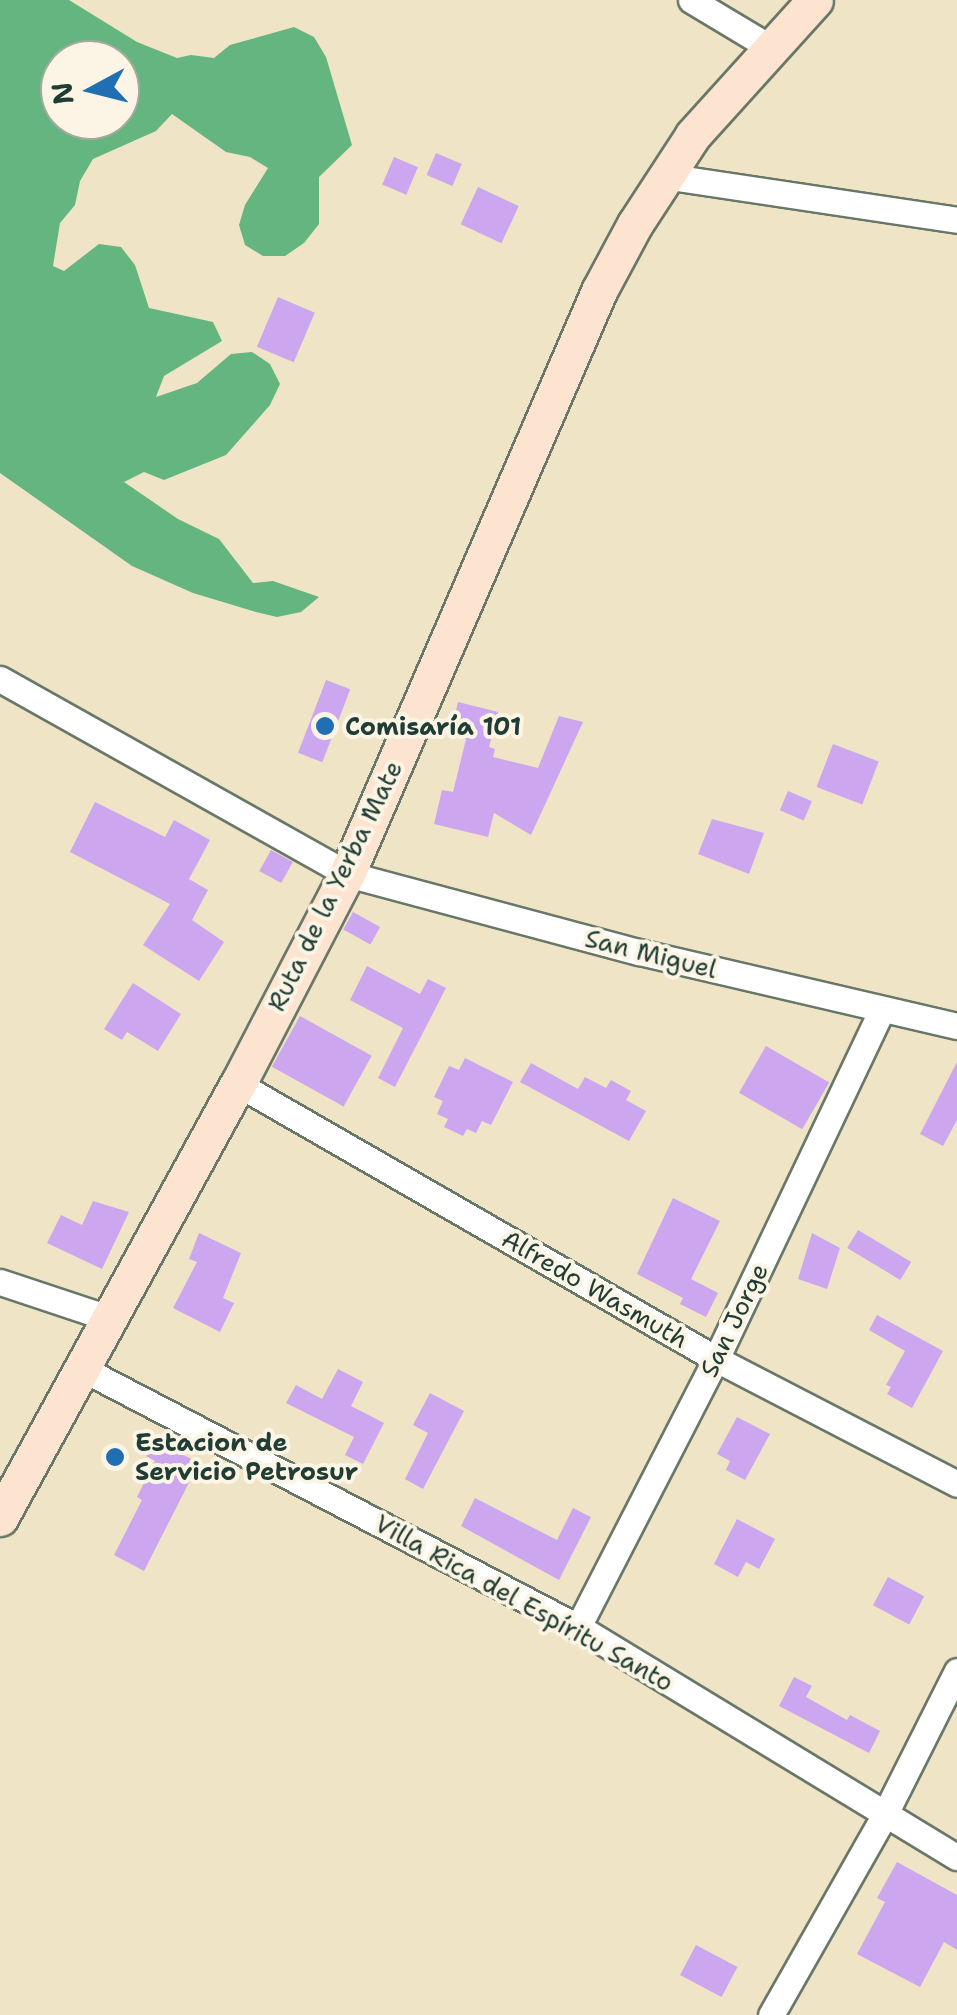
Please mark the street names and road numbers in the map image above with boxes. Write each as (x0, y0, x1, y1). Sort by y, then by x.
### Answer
street label: Ruta de la Yerba Mate (261, 756, 409, 1016)
street label: San Miguel (582, 923, 720, 985)
street label: Alfredo Wasmuth (497, 1223, 693, 1355)
street label: San Jorge (694, 1258, 774, 1382)
street label: Villa Rica del Espíritu Santo (370, 1508, 678, 1698)

